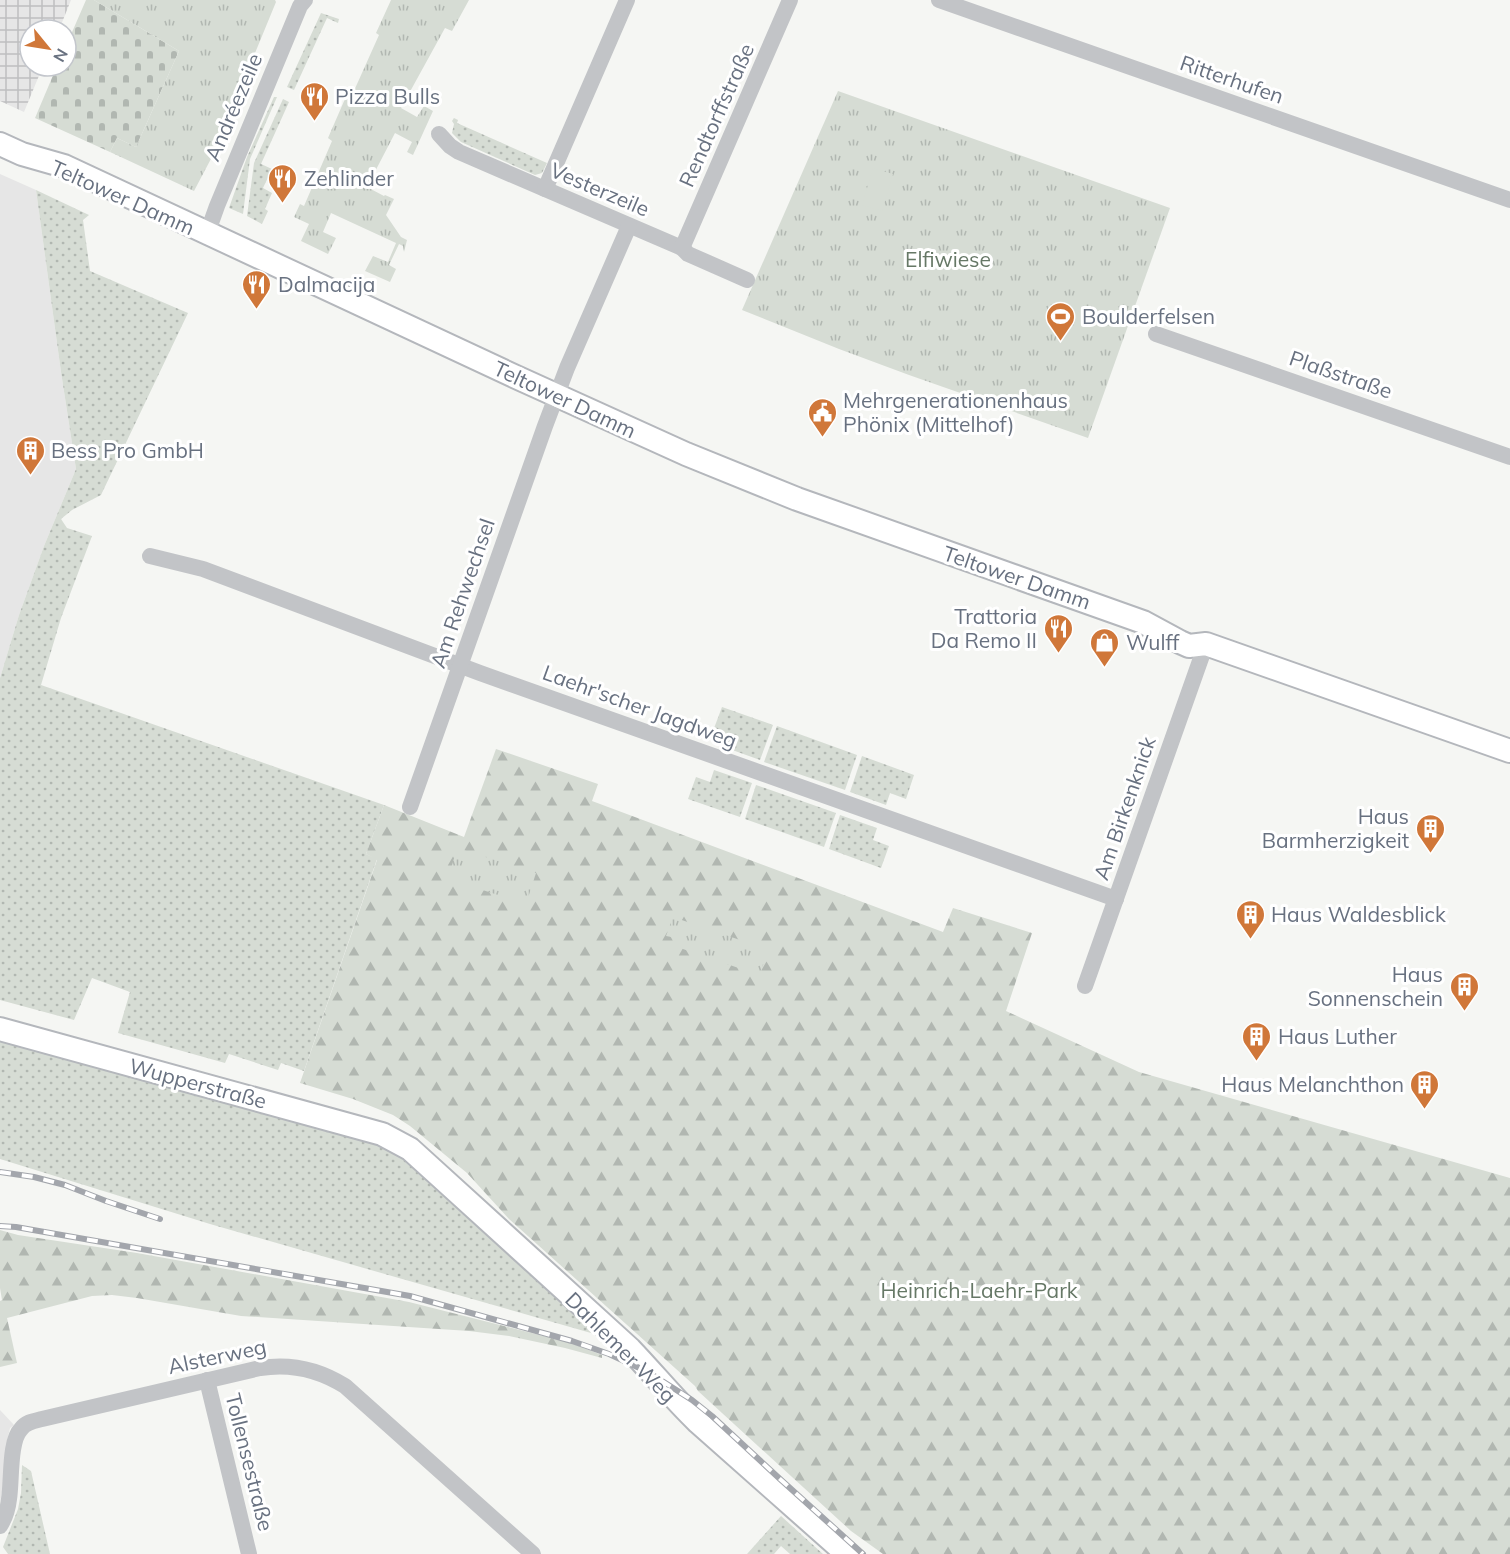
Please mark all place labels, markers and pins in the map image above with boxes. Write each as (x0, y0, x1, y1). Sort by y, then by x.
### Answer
restaurant icon: Pizza Bulls (298, 80, 330, 122)
place label: Pizza Bulls (335, 83, 440, 109)
restaurant icon: Zehlinder (267, 162, 299, 204)
place label: Zehlinder (304, 165, 394, 191)
restaurant icon: Dalmacija (241, 268, 273, 310)
place label: Dalmacija (278, 271, 375, 297)
sports icon: Boulderfelsen (1045, 300, 1077, 342)
place label: Boulderfelsen (1082, 303, 1215, 329)
place label: Mehrgenerationenhaus Phönix (Mittelhof) (843, 387, 1068, 437)
public building icon: Mehrgenerationenhaus Phönix (Mittelhof) (806, 396, 838, 438)
building icon: Bess Pro GmbH (14, 434, 46, 476)
place label: Bess Pro GmbH (51, 437, 204, 463)
place label: Trattoria Da Remo II (931, 603, 1037, 653)
restaurant icon: Trattoria Da Remo II (1042, 612, 1074, 654)
shop icon: Wulff (1089, 626, 1121, 668)
place label: Wulff (1126, 629, 1180, 655)
place label: Haus Barmherzigkeit (1262, 803, 1409, 853)
building icon: Haus Barmherzigkeit (1414, 812, 1446, 854)
building icon: Haus Waldesblick (1234, 898, 1266, 940)
place label: Haus Waldesblick (1271, 901, 1446, 927)
place label: Haus Sonnenschein (1308, 961, 1443, 1011)
building icon: Haus Sonnenschein (1448, 970, 1480, 1012)
building icon: Haus Luther (1241, 1020, 1273, 1062)
place label: Haus Luther (1278, 1023, 1397, 1049)
building icon: Haus Melanchthon (1409, 1068, 1441, 1110)
place label: Haus Melanchthon (1221, 1071, 1404, 1097)

